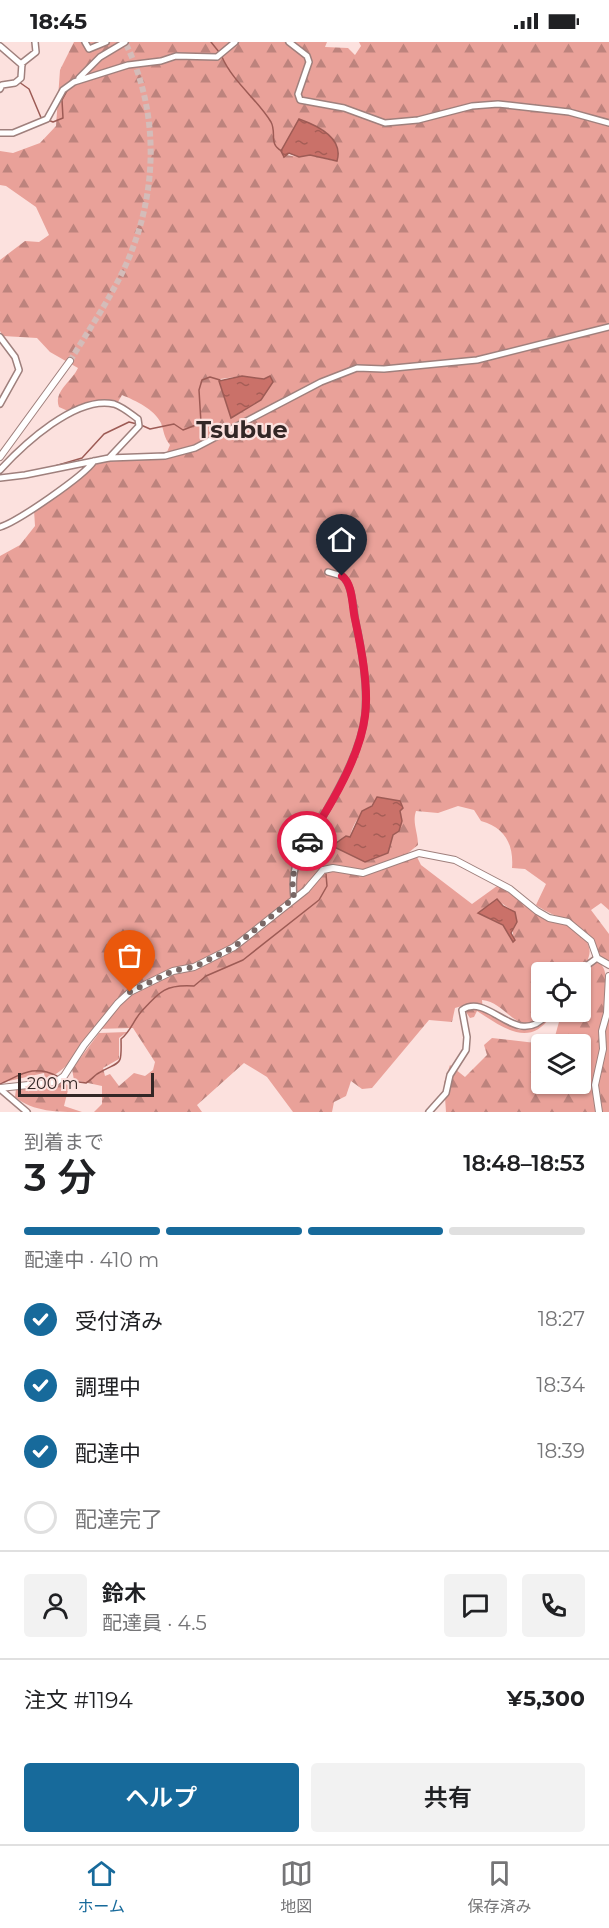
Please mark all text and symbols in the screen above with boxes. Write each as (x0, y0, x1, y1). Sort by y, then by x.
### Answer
text: 18:45 (30, 8, 87, 35)
district label: Tsubue (196, 415, 288, 444)
pin (316, 514, 367, 576)
icon: home (325, 523, 358, 556)
courier (277, 811, 337, 871)
icon: car (291, 825, 324, 858)
pin (104, 930, 155, 992)
icon: bag (113, 939, 146, 972)
map controls (531, 962, 591, 1094)
button: locate (531, 962, 591, 1022)
button: layers (531, 1034, 591, 1094)
scale bar (18, 1070, 154, 1098)
text: 200 m (27, 1074, 78, 1093)
text: 到着まで (24, 1130, 104, 1154)
text: 18:48–18:53 (463, 1150, 585, 1177)
text: 3 分 (24, 1153, 96, 1201)
text: 配達中 · 410 m (24, 1248, 159, 1272)
icon: check (24, 1303, 57, 1336)
text: 18:27 (538, 1307, 585, 1331)
text: 受付済み (75, 1308, 163, 1335)
icon: check (24, 1369, 57, 1402)
text: 18:34 (536, 1373, 585, 1397)
text: 調理中 (75, 1374, 141, 1401)
icon: check (24, 1435, 57, 1468)
text: 18:39 (537, 1439, 585, 1463)
text: 配達中 (75, 1440, 141, 1467)
text: 配達完了 (75, 1506, 163, 1533)
button: person (24, 1574, 87, 1637)
button: chat (444, 1574, 507, 1637)
button: phone (522, 1574, 585, 1637)
text: 鈴木 (102, 1580, 146, 1607)
text: 配達員 · 4.5 (102, 1611, 207, 1635)
text: ¥5,300 (507, 1685, 585, 1712)
text: 注文 #1194 (24, 1687, 133, 1714)
button: ヘルプ (24, 1763, 299, 1832)
button: 共有 (311, 1763, 585, 1832)
tab: ホーム (77, 1857, 125, 1917)
tab: 地図 (280, 1857, 313, 1917)
tab: 保存済み (468, 1857, 532, 1917)

